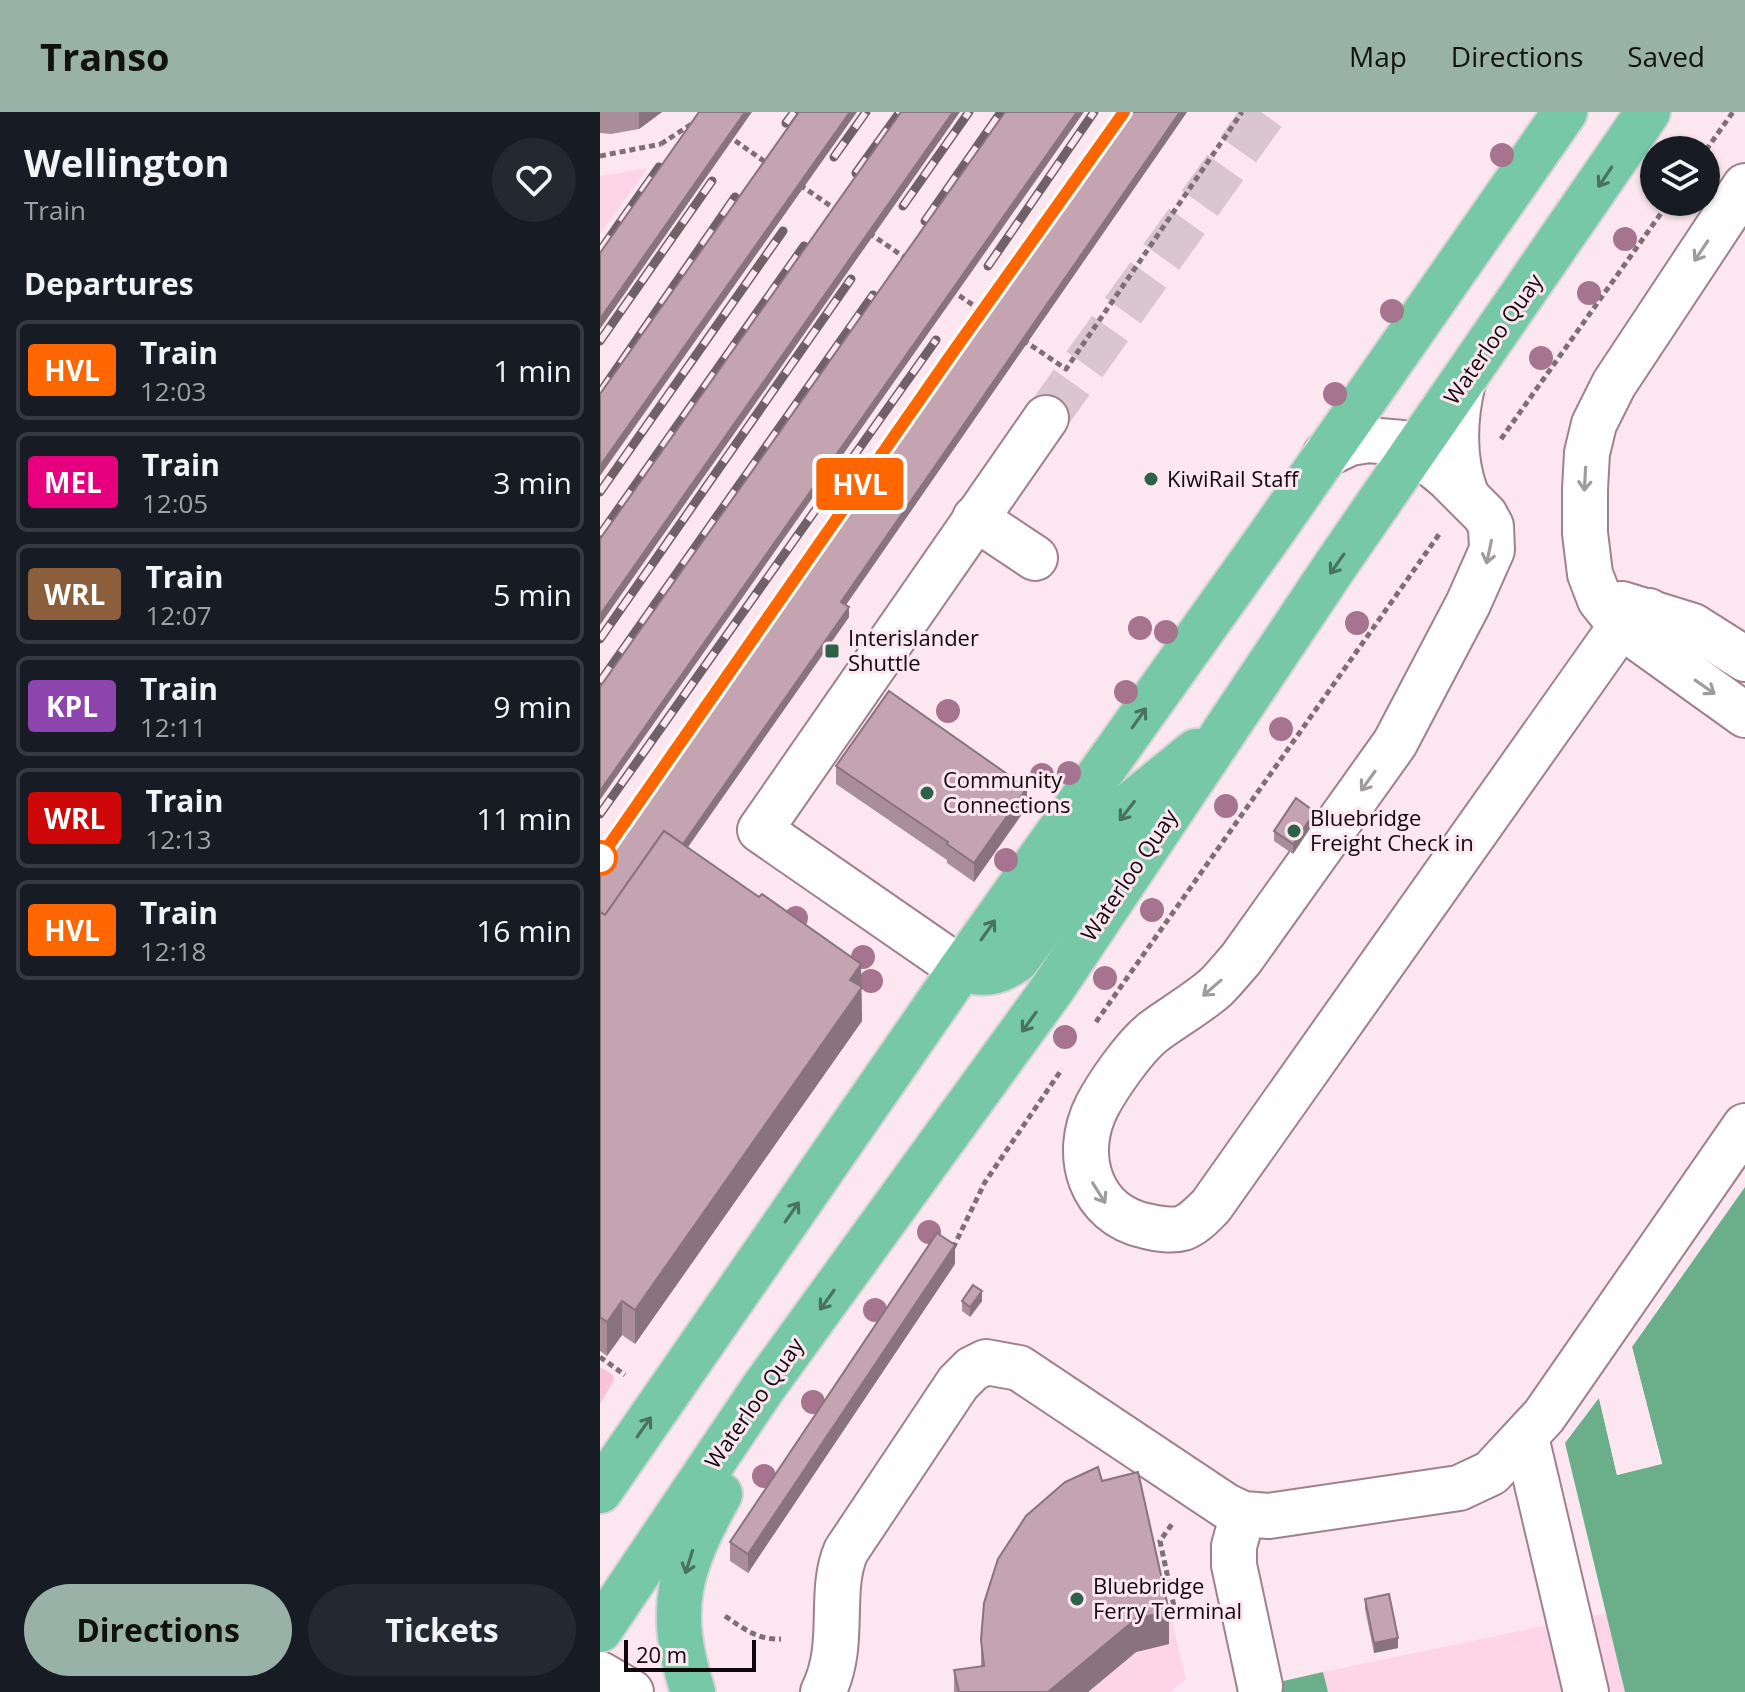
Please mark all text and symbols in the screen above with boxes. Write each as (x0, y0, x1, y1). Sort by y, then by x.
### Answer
text: Transo (40, 30, 170, 82)
text: Map (1349, 37, 1407, 75)
text: Directions (1451, 37, 1583, 75)
text: Saved (1627, 37, 1705, 75)
text: Wellington (24, 136, 229, 188)
map controls (1640, 136, 1720, 216)
button: layers (1640, 136, 1720, 216)
button: heart (492, 138, 576, 222)
one-way arrow (1597, 165, 1613, 187)
text: Train (24, 192, 86, 228)
one-way arrow (1693, 239, 1709, 262)
text: Departures (24, 263, 194, 304)
street label: Waterloo Quay (1436, 266, 1549, 410)
text: Train (140, 332, 218, 373)
text: 1 min (493, 350, 572, 391)
text: HVL (44, 351, 100, 389)
text: 12:03 (140, 373, 206, 409)
text: Train (142, 444, 220, 485)
line badge: HVL (814, 458, 906, 510)
text: 3 min (493, 462, 572, 503)
text: MEL (44, 463, 102, 501)
place label: KiwiRail Staff (1167, 463, 1299, 493)
text: HVL (832, 465, 888, 503)
one-way arrow (1578, 465, 1593, 492)
marker: KiwiRail Staff (1142, 470, 1160, 488)
text: 12:05 (142, 485, 208, 521)
one-way arrow (1481, 538, 1496, 564)
one-way arrow (1329, 552, 1345, 574)
text: Train (145, 556, 223, 597)
text: 5 min (493, 574, 572, 615)
text: WRL (44, 575, 105, 613)
text: 12:07 (145, 597, 212, 633)
place label: Interislander Shuttle (848, 622, 979, 677)
marker: Interislander Shuttle (823, 642, 841, 660)
text: Train (140, 668, 218, 709)
one-way arrow (1693, 679, 1715, 695)
text: 9 min (493, 686, 572, 727)
text: KPL (46, 687, 98, 725)
one-way arrow (1131, 708, 1147, 730)
text: 12:11 (140, 709, 206, 745)
place label: Community Connections (943, 764, 1071, 819)
one-way arrow (1360, 769, 1376, 791)
text: Train (145, 780, 223, 821)
marker: Community Connections (918, 784, 936, 802)
text: 11 min (476, 798, 572, 839)
text: WRL (44, 799, 105, 837)
one-way arrow (1118, 800, 1135, 821)
street label: Waterloo Quay (1073, 802, 1184, 946)
place label: Bluebridge Freight Check in (1310, 802, 1474, 857)
text: 12:13 (145, 821, 212, 857)
marker: Bluebridge Freight Check in (1285, 822, 1303, 840)
unlabelled marker (583, 841, 617, 875)
text: Train (140, 892, 218, 933)
text: 16 min (476, 910, 572, 951)
text: HVL (44, 911, 100, 949)
one-way arrow (980, 920, 997, 942)
text: 12:18 (140, 933, 206, 969)
one-way arrow (1203, 979, 1223, 997)
one-way arrow (1021, 1010, 1037, 1032)
one-way arrow (1091, 1182, 1108, 1204)
one-way arrow (784, 1202, 800, 1224)
one-way arrow (818, 1289, 835, 1310)
street label: Waterloo Quay (697, 1330, 810, 1474)
one-way arrow (636, 1416, 652, 1438)
one-way arrow (681, 1549, 696, 1575)
place label: Bluebridge Ferry Terminal (1093, 1570, 1242, 1625)
button: Directions (24, 1584, 292, 1676)
button: Tickets (308, 1584, 576, 1676)
marker: Bluebridge Ferry Terminal (1068, 1590, 1086, 1608)
scale bar (624, 1636, 756, 1672)
text: 20 m (636, 1639, 687, 1669)

